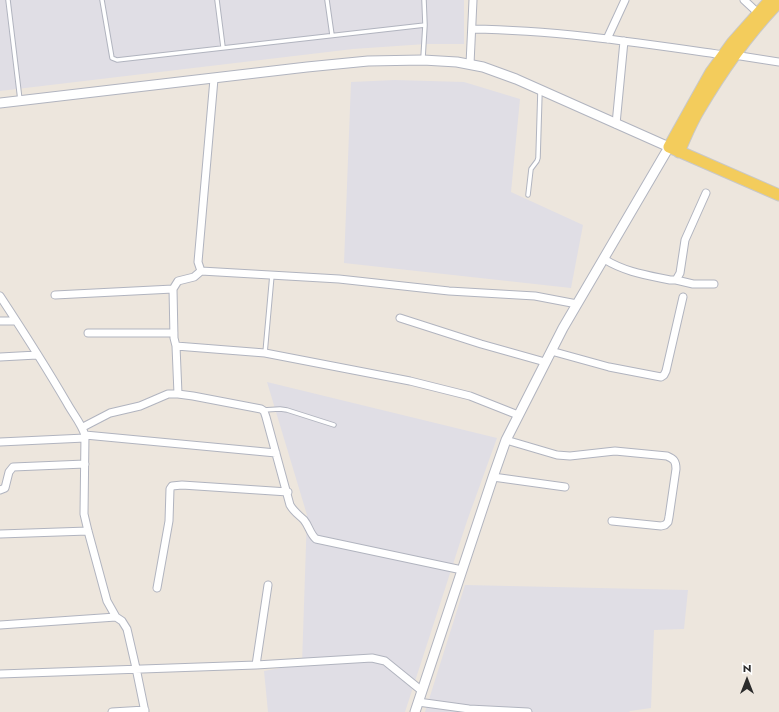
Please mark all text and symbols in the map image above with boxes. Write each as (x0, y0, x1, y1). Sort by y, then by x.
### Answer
north arrow (727, 660, 767, 700)
text: N (743, 660, 751, 676)

